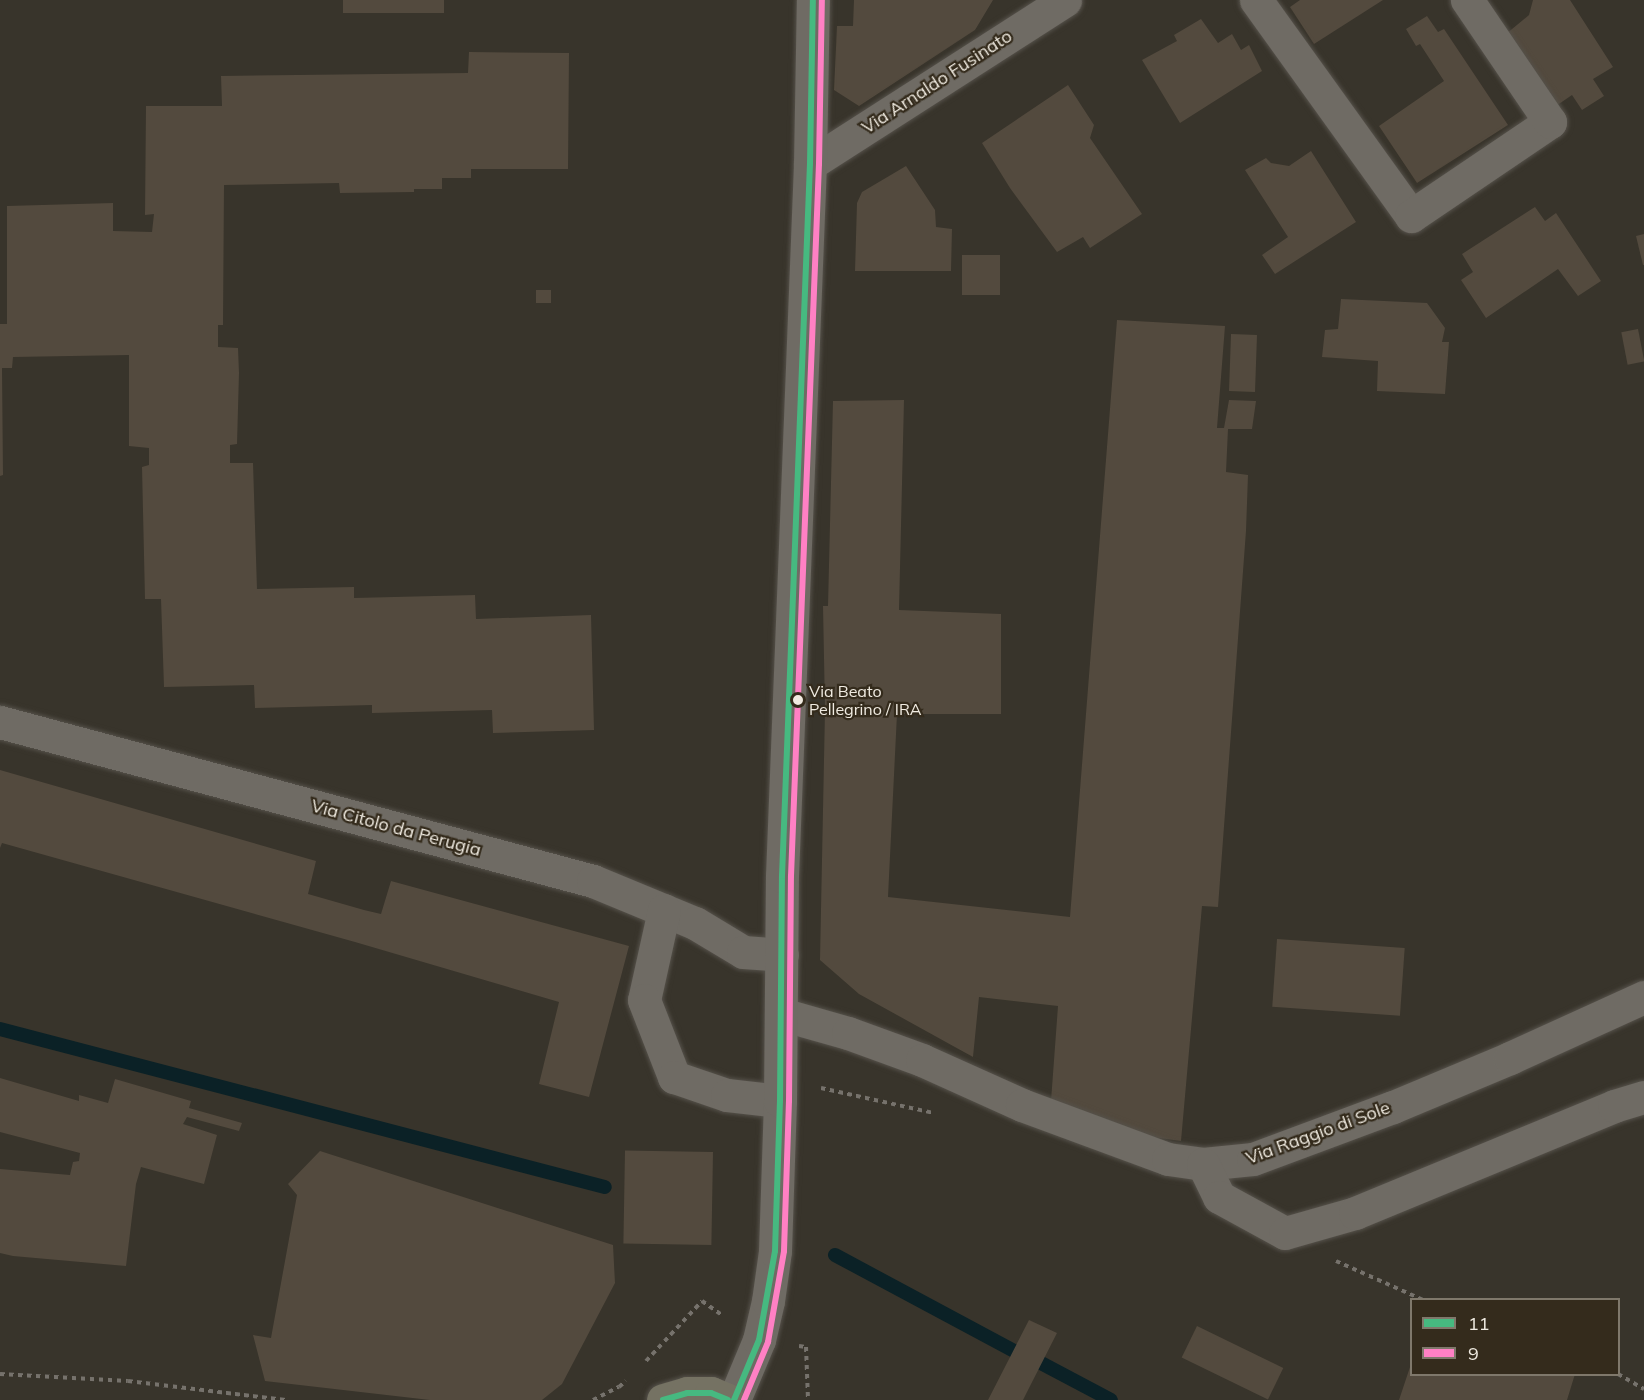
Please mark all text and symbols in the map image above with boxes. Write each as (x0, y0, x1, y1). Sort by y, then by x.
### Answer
street label: Via Arnaldo Fusinato (858, 25, 1016, 139)
place label: Via Beato Pellegrino / IRA (809, 681, 922, 719)
marker: Via Beato Pellegrino / IRA (792, 694, 804, 706)
street label: Via Citolo da Perugia (309, 795, 483, 861)
street label: Via Raggio di Sole (1243, 1097, 1393, 1169)
legend (1410, 1298, 1620, 1376)
text: 11 (1468, 1312, 1490, 1335)
text: 9 (1468, 1342, 1479, 1365)

